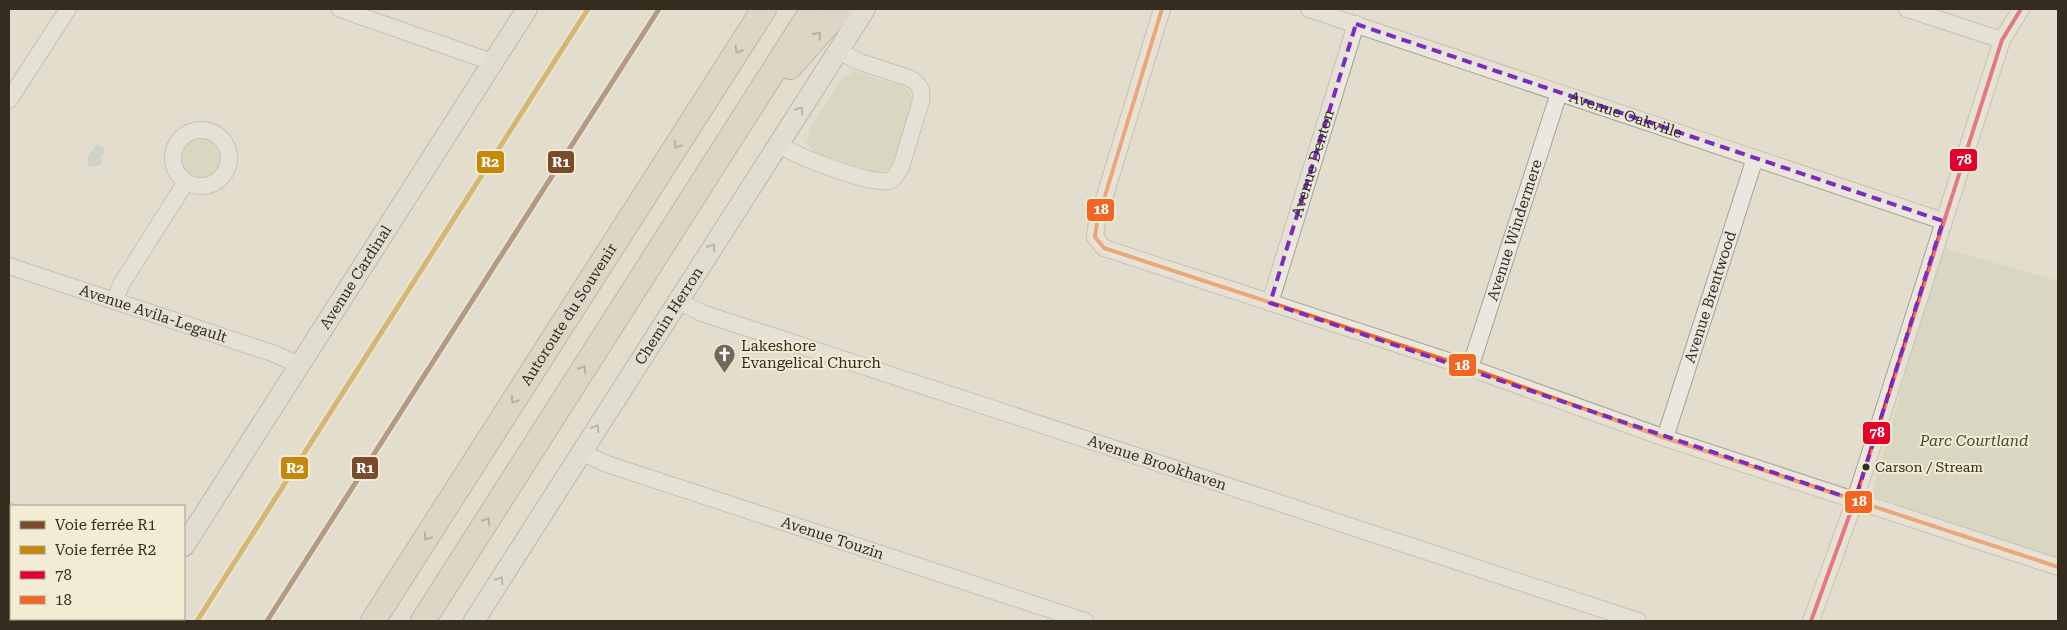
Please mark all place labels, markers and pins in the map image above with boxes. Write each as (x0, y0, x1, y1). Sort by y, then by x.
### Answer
place label: Lakeshore Evangelical Church (741, 337, 881, 372)
church icon: Lakeshore Evangelical Church (713, 343, 737, 374)
place label: Carson / Stream (1875, 459, 1983, 475)
marker: Carson / Stream (1861, 462, 1871, 472)

